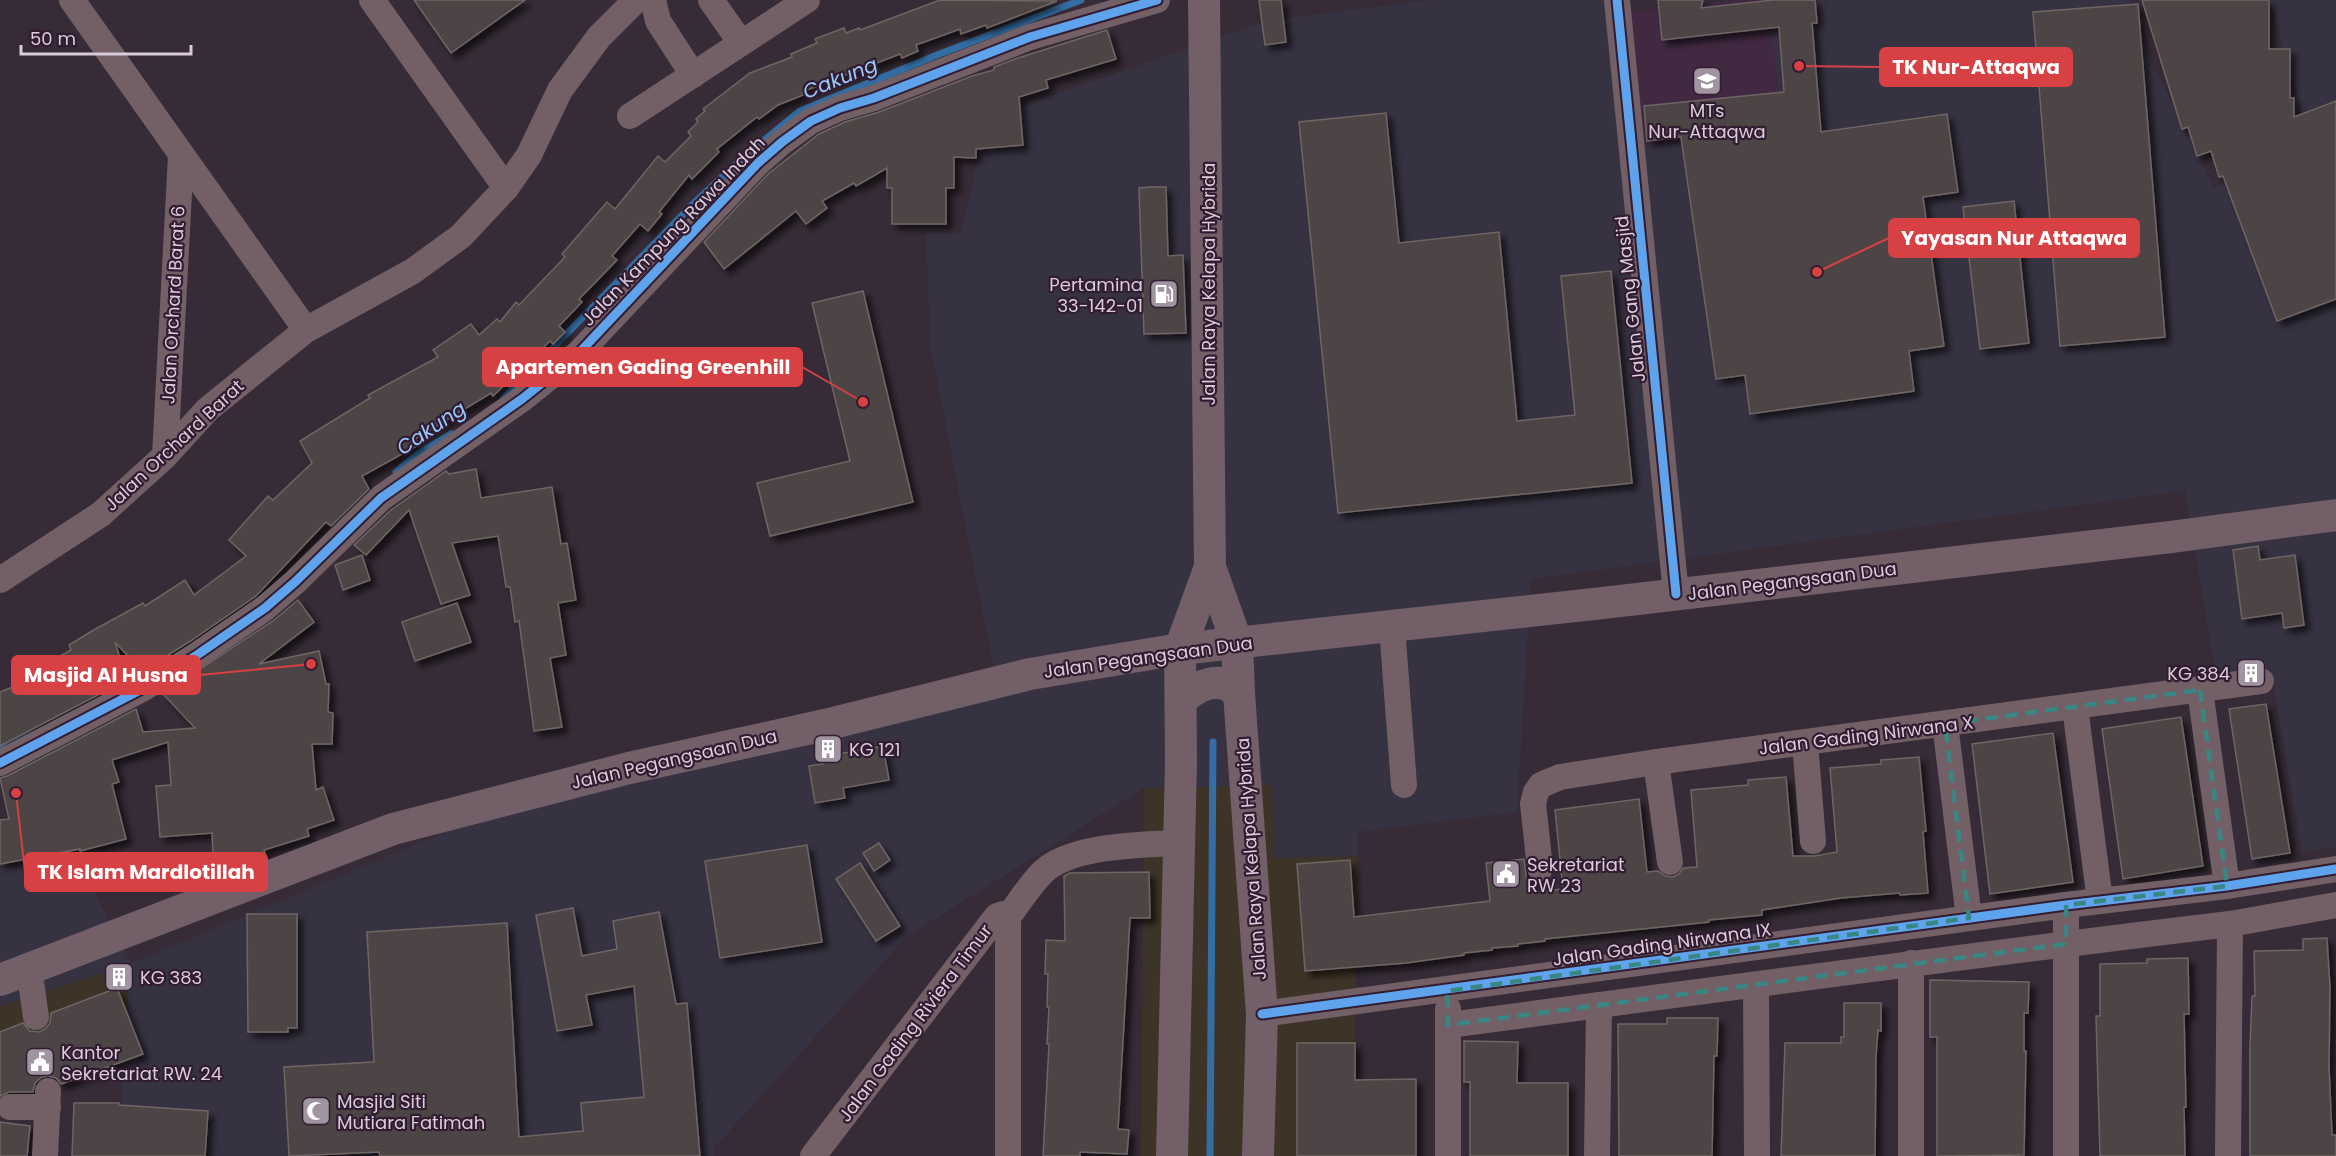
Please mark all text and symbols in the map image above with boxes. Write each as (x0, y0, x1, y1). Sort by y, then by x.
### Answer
scale bar (21, 18, 190, 56)
text: 50 m (30, 26, 76, 51)
callout: TK Nur-Attaqwa (1880, 48, 2072, 86)
water label: Cakung (798, 50, 882, 106)
text: TK Nur-Attaqwa (1892, 53, 2060, 81)
school or university icon: MTs Nur-Attaqwa (1691, 65, 1723, 97)
place label: MTs Nur-Attaqwa (1648, 98, 1766, 144)
street label: Jalan Kampung Rawa Indah (575, 131, 771, 331)
street label: Jalan Raya Kelapa Hybrida (1196, 163, 1221, 405)
street label: Jalan Orchard Barat 6 (155, 205, 191, 405)
street label: Jalan Gang Masjid (1609, 214, 1651, 384)
callout: Yayasan Nur Attaqwa (1889, 219, 2139, 257)
text: Yayasan Nur Attaqwa (1901, 224, 2127, 252)
place label: Pertamina 33-142-01 (1049, 272, 1143, 318)
fuel station icon: Pertamina 33-142-01 (1148, 278, 1180, 310)
callout: Apartemen Gading Greenhill (483, 348, 802, 386)
text: Apartemen Gading Greenhill (496, 353, 790, 381)
street label: Jalan Orchard Barat (99, 374, 249, 516)
water label: Cakung (391, 394, 471, 462)
street label: Jalan Pegangsaan Dua (1686, 556, 1898, 606)
street label: Jalan Pegangsaan Dua (1042, 630, 1254, 684)
callout: Masjid Al Husna (12, 656, 200, 694)
building icon: KG 384 (2235, 657, 2267, 689)
text: Masjid Al Husna (24, 661, 188, 689)
place label: KG 384 (2167, 661, 2230, 686)
street label: Jalan Gading Nirwana X (1757, 709, 1975, 761)
street label: Jalan Pegangsaan Dua (569, 723, 779, 795)
building icon: KG 121 (812, 733, 844, 765)
place label: KG 121 (849, 737, 900, 762)
street label: Jalan Raya Kelapa Hybrida (1230, 737, 1272, 981)
place label: Sekretariat RW 23 (1527, 852, 1624, 898)
callout: TK Islam Mardlotillah (25, 853, 267, 891)
text: TK Islam Mardlotillah (37, 858, 255, 886)
public building icon: Sekretariat RW 23 (1490, 858, 1522, 890)
street label: Jalan Gading Nirwana IX (1551, 916, 1773, 972)
street label: Jalan Gading Riviera Timur (832, 919, 998, 1127)
building icon: KG 383 (103, 961, 135, 993)
place label: KG 383 (140, 965, 202, 990)
place label: Kantor Sekretariat RW. 24 (61, 1040, 222, 1086)
public building icon: Kantor Sekretariat RW. 24 (24, 1046, 56, 1078)
place label: Masjid Siti Mutiara Fatimah (337, 1089, 485, 1135)
mosque icon: Masjid Siti Mutiara Fatimah (300, 1095, 332, 1127)

